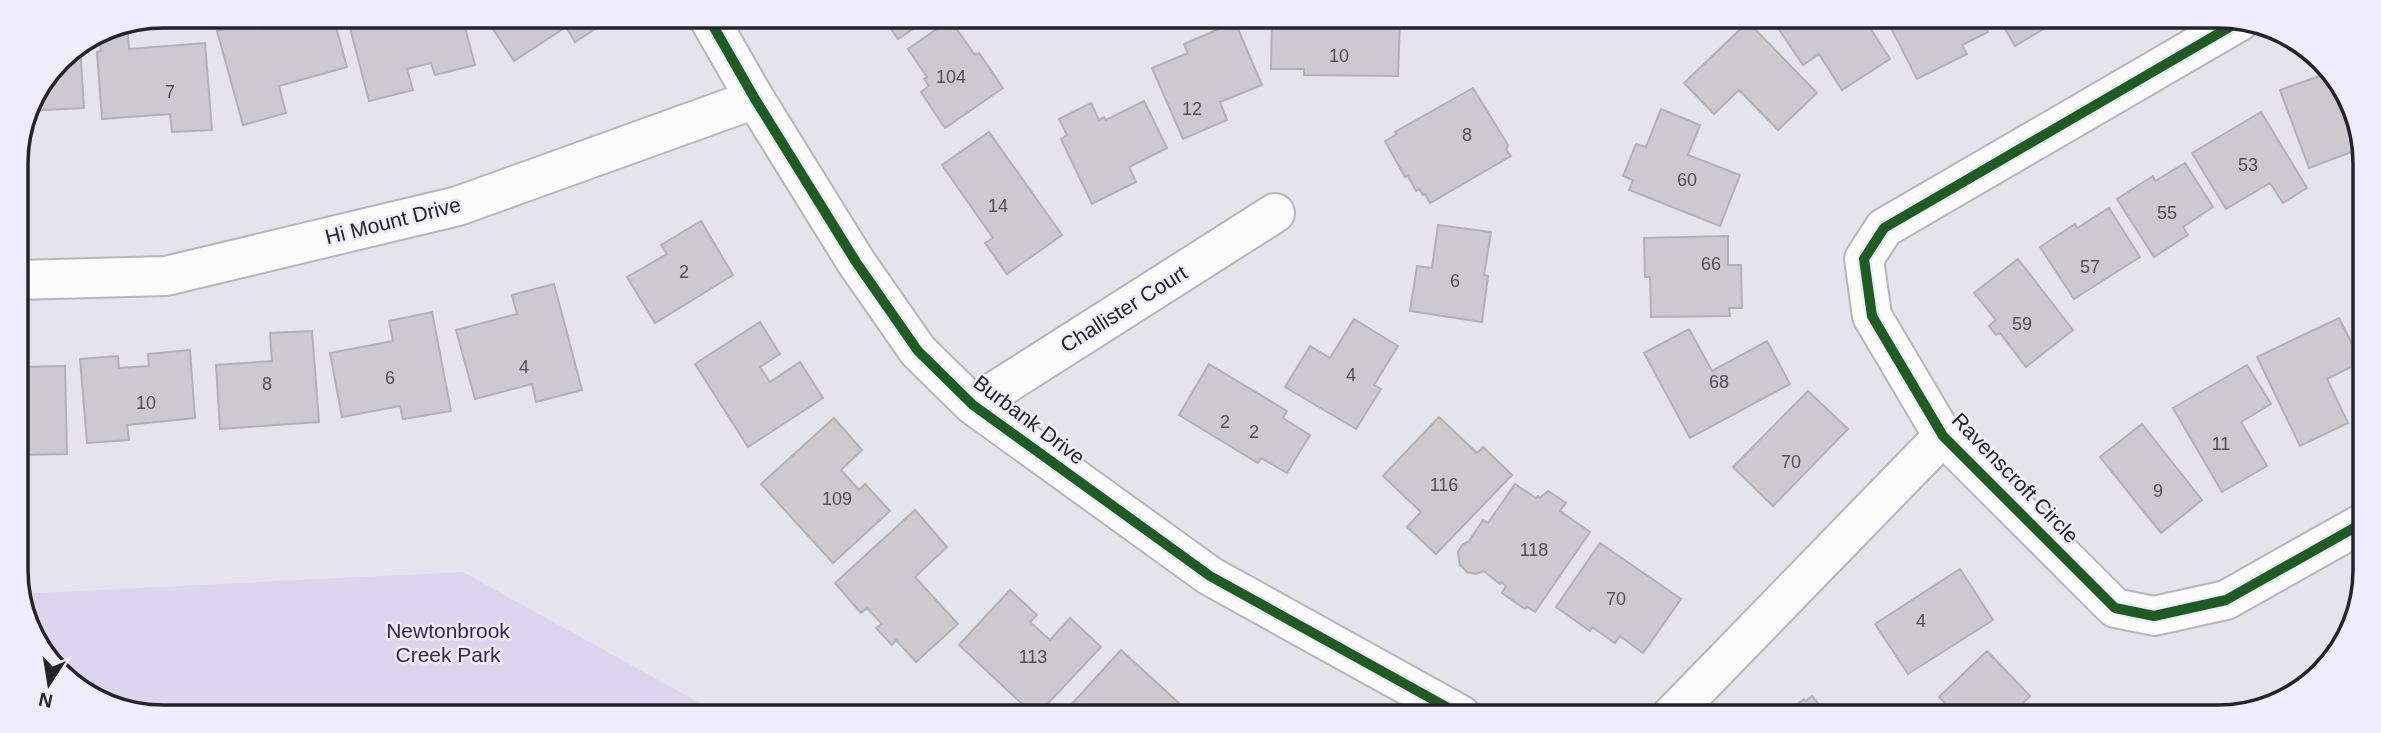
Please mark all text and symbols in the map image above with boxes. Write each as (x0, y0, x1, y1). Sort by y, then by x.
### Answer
house number: 10 (1329, 46, 1349, 66)
house number: 104 (936, 67, 966, 87)
house number: 7 (165, 82, 175, 102)
house number: 12 (1182, 99, 1202, 119)
house number: 8 (1462, 125, 1472, 145)
house number: 53 (2238, 155, 2258, 175)
house number: 60 (1677, 170, 1697, 190)
street label: Hi Mount Drive (323, 193, 463, 248)
house number: 14 (988, 196, 1008, 216)
house number: 55 (2157, 203, 2177, 223)
house number: 66 (1701, 254, 1721, 274)
house number: 57 (2080, 257, 2100, 277)
street label: Challister Court (1056, 260, 1191, 357)
house number: 2 (679, 262, 689, 282)
house number: 6 (1450, 271, 1460, 291)
house number: 59 (2012, 314, 2032, 334)
house number: 4 (519, 357, 529, 377)
house number: 4 (1346, 365, 1356, 385)
house number: 6 (385, 368, 395, 388)
street label: Burbank Drive (969, 370, 1089, 469)
house number: 68 (1709, 372, 1729, 392)
house number: 8 (262, 374, 272, 394)
house number: 10 (136, 393, 156, 413)
street label: Ravenscroft Circle (1947, 408, 2083, 547)
house number: 2 (1220, 412, 1230, 432)
house number: 2 (1249, 422, 1259, 442)
house number: 11 (2212, 434, 2230, 454)
house number: 70 (1781, 452, 1801, 472)
house number: 116 (1430, 475, 1458, 495)
house number: 9 (2153, 481, 2163, 501)
house number: 109 (822, 489, 852, 509)
house number: 118 (1520, 540, 1548, 560)
house number: 70 (1606, 589, 1626, 609)
house number: 4 (1916, 611, 1926, 631)
park label: Newtonbrook Creek Park (386, 619, 510, 666)
house number: 113 (1019, 647, 1047, 667)
north arrow (14, 649, 84, 719)
text: N (37, 688, 54, 712)

